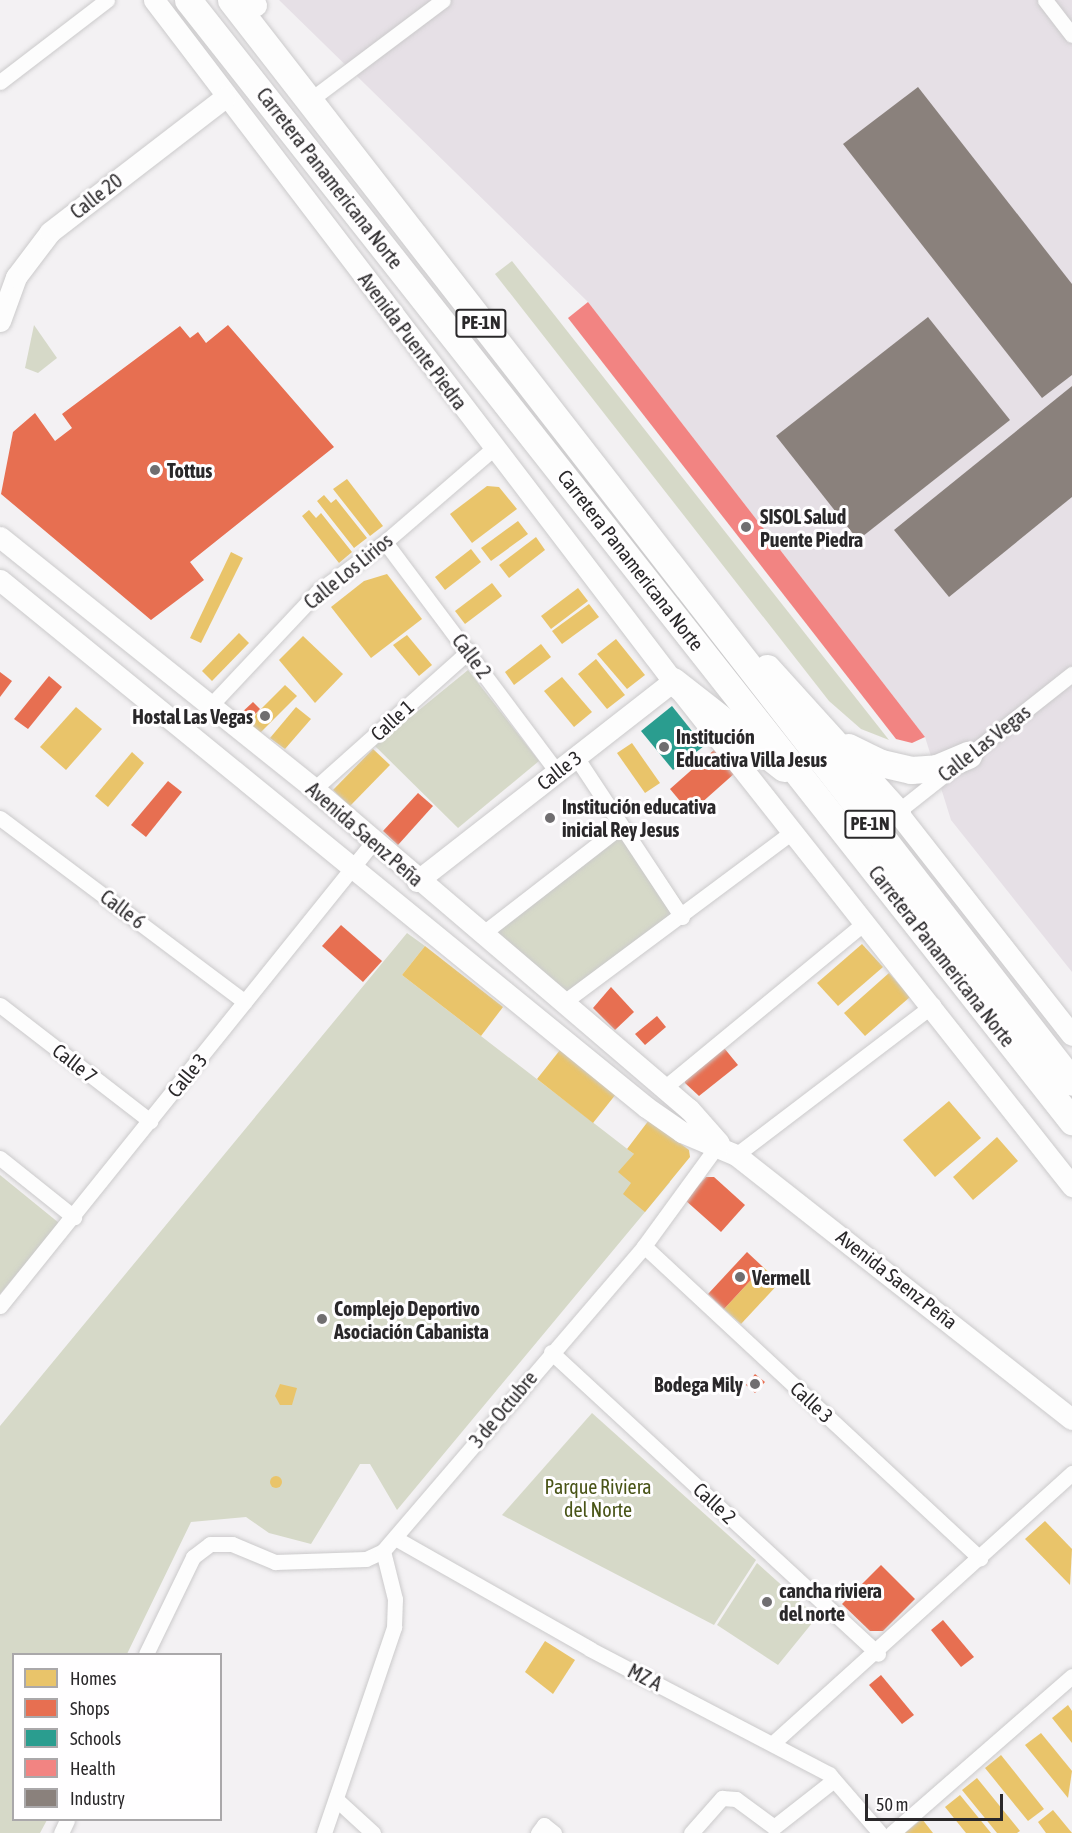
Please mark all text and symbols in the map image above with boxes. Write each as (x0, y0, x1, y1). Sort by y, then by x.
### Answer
street label: Carretera Panamericana Norte (252, 83, 408, 273)
street label: Calle 20 (65, 168, 127, 224)
street label: Avenida Puente Piedra (354, 268, 472, 414)
road number: PE-1N (454, 308, 508, 338)
place label: Tottus (167, 458, 212, 482)
marker: Tottus (148, 463, 162, 477)
street label: Carretera Panamericana Norte (553, 465, 709, 655)
place label: SISOL Salud Puente Piedra (760, 504, 863, 551)
marker: SISOL Salud Puente Piedra (737, 518, 755, 536)
street label: Calle Los Lirios (299, 528, 397, 614)
street label: Calle 2 (447, 629, 497, 683)
street label: Calle 1 (365, 694, 419, 746)
street label: Calle Las Vegas (933, 700, 1035, 786)
place label: Hostal Las Vegas (132, 704, 253, 728)
marker: Hostal Las Vegas (258, 709, 272, 723)
place label: Institución Educativa Villa Jesus (676, 724, 827, 771)
marker: Institución Educativa Villa Jesus (657, 740, 671, 754)
street label: Calle 3 (532, 745, 586, 795)
street label: Avenida Saenz Peña (302, 777, 428, 891)
place label: Institución educativa inicial Rey Jesus (562, 795, 716, 842)
road number: PE-1N (843, 809, 897, 839)
marker: Institución educativa inicial Rey Jesus (543, 811, 557, 825)
street label: Carretera Panamericana Norte (864, 861, 1020, 1051)
street label: Calle 6 (96, 884, 150, 934)
street label: Calle 7 (48, 1038, 102, 1088)
street label: Calle 3 (162, 1048, 212, 1102)
street label: Avenida Saenz Peña (832, 1224, 962, 1334)
place label: Vermell (752, 1265, 810, 1289)
marker: Vermell (733, 1270, 747, 1284)
place label: Complejo Deportivo Asociación Cabanista (334, 1296, 489, 1343)
marker: Complejo Deportivo Asociación Cabanista (315, 1312, 329, 1326)
street label: 3 de Octubre (464, 1366, 542, 1452)
place label: Bodega Mily (654, 1372, 743, 1396)
street label: Calle 3 (786, 1376, 838, 1428)
marker: Bodega Mily (748, 1377, 762, 1391)
park label: Parque Riviera del Norte (545, 1475, 651, 1522)
street label: Calle 2 (689, 1477, 741, 1529)
place label: cancha riviera del norte (779, 1578, 882, 1625)
marker: cancha riviera del norte (760, 1595, 774, 1609)
legend (12, 1653, 222, 1821)
street label: MZ A (624, 1658, 666, 1696)
text: Homes (70, 1668, 116, 1689)
text: Shops (70, 1698, 110, 1719)
text: Schools (70, 1728, 121, 1749)
text: Health (70, 1758, 116, 1779)
scale bar (868, 1782, 1006, 1820)
text: Industry (70, 1788, 125, 1809)
text: 50 m (876, 1794, 908, 1815)

